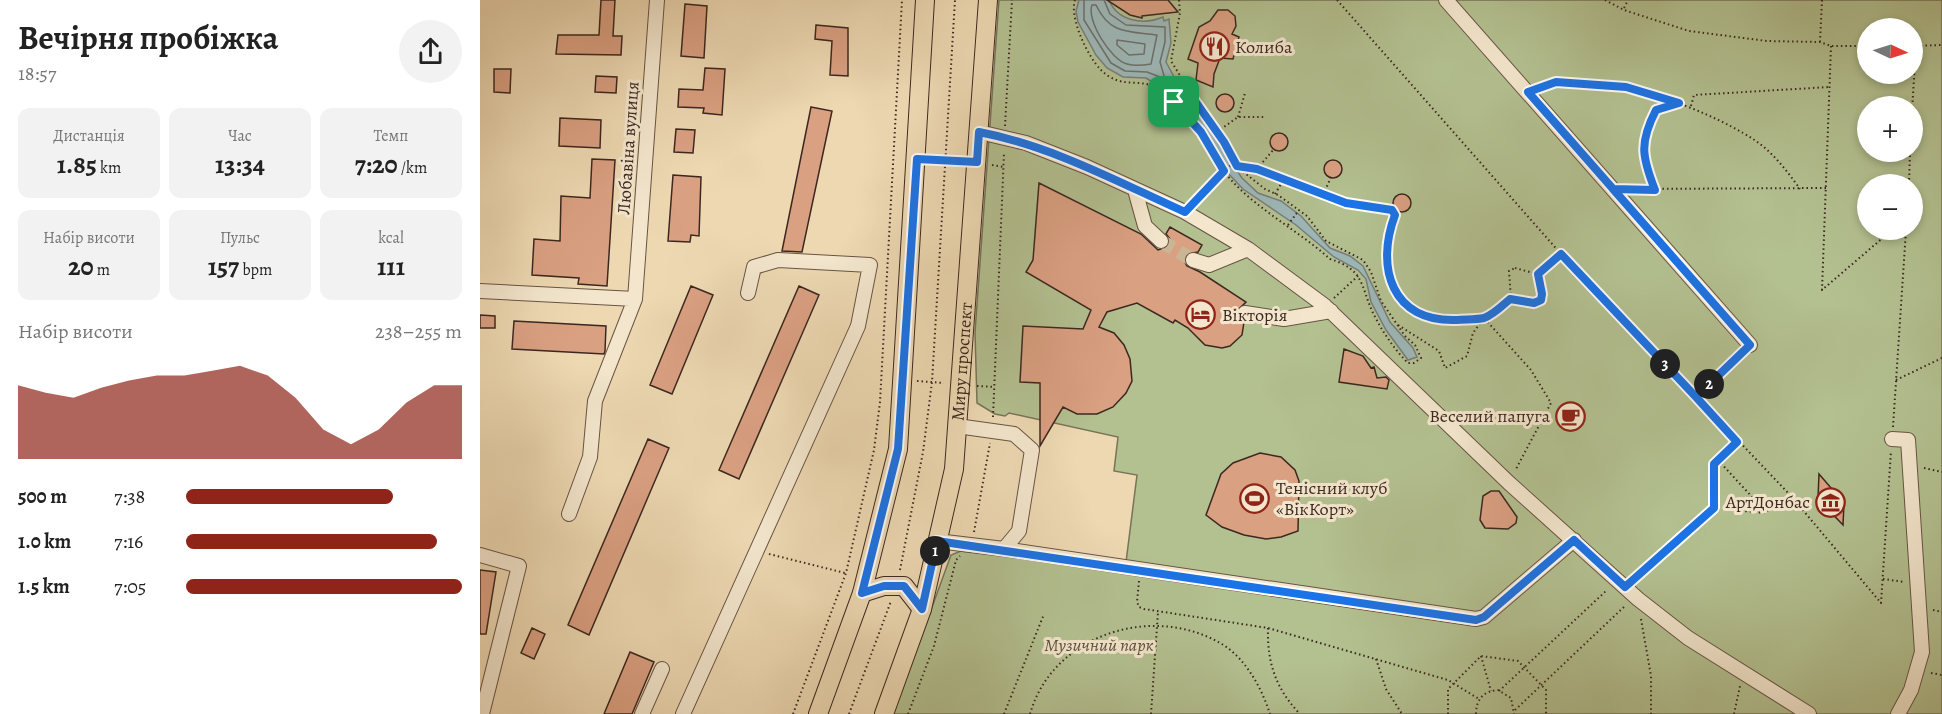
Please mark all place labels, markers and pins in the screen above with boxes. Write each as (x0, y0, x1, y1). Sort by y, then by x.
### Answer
restaurant icon: Колиба (1198, 31, 1230, 63)
place label: Колиба (1235, 35, 1293, 59)
pin (1148, 76, 1199, 127)
hotel icon: Вікторія (1185, 299, 1217, 331)
place label: Вікторія (1222, 303, 1287, 327)
pin: 3 (1650, 349, 1680, 379)
pin: 2 (1694, 369, 1724, 399)
cafe icon: Веселий папуга (1555, 400, 1587, 432)
place label: Веселий папуга (1429, 404, 1551, 428)
place label: Тенісний клуб «ВікКорт» (1276, 476, 1387, 521)
sports icon: Тенісний клуб «ВікКорт» (1239, 482, 1271, 514)
museum icon: АртДонбас (1815, 486, 1847, 518)
place label: АртДонбас (1725, 490, 1810, 514)
pin: 1 (920, 536, 950, 566)

